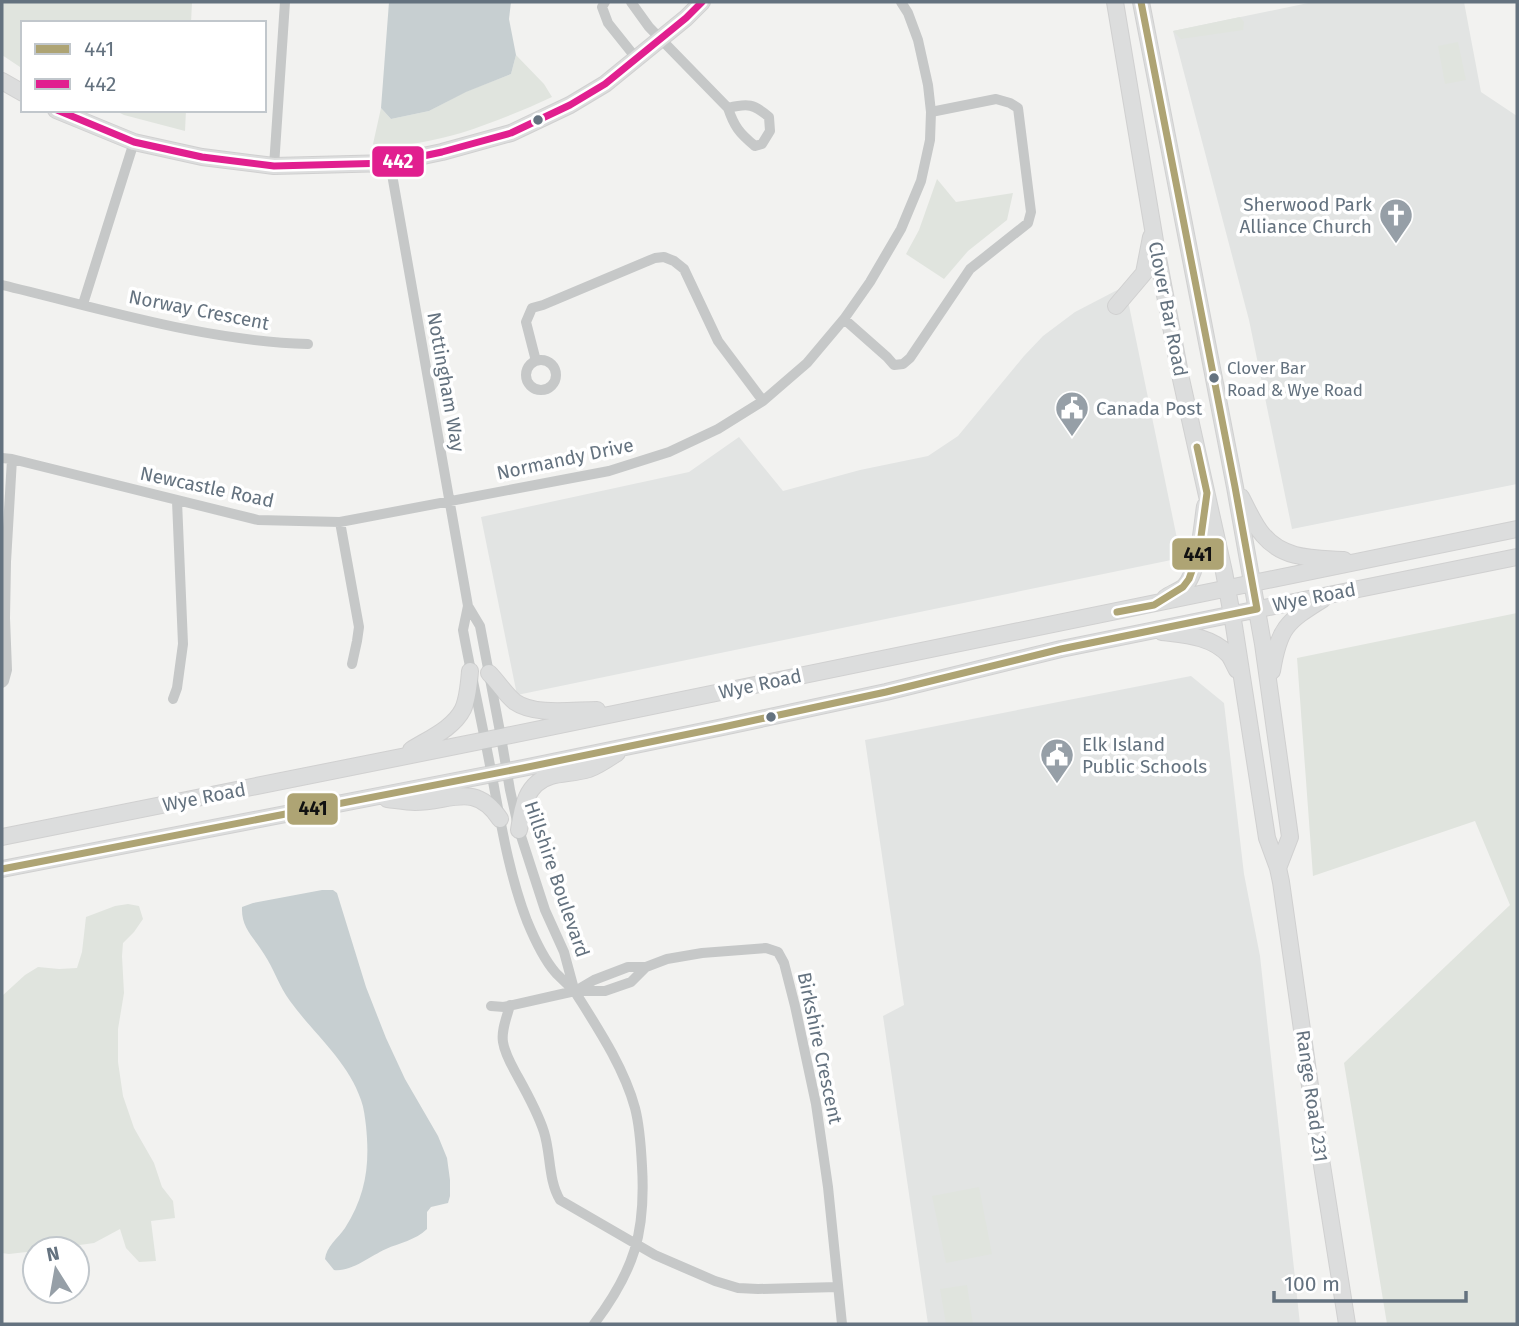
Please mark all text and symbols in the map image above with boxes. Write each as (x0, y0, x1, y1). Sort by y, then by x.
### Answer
legend (21, 21, 266, 112)
text: 441 (84, 36, 114, 62)
text: 442 (84, 71, 116, 97)
unlabelled marker (531, 113, 545, 127)
line badge: 442 (371, 145, 425, 178)
text: 442 (383, 150, 414, 173)
place label: Sherwood Park Alliance Church (1239, 193, 1372, 238)
church icon: Sherwood Park Alliance Church (1377, 196, 1415, 245)
street label: Clover Bar Road (1144, 240, 1192, 378)
street label: Norway Crescent (127, 285, 271, 335)
street label: Nottingham Way (422, 310, 470, 454)
place label: Clover Bar Road & Wye Road (1227, 358, 1363, 401)
marker: Clover Bar Road & Wye Road (1207, 371, 1221, 385)
public building icon: Canada Post (1053, 389, 1091, 438)
place label: Canada Post (1096, 397, 1202, 420)
street label: Normandy Drive (494, 433, 636, 485)
street label: Newcastle Road (138, 462, 276, 512)
line badge: 441 (1171, 537, 1225, 571)
text: 441 (1184, 543, 1212, 566)
street label: Wye Road (1270, 578, 1358, 616)
street label: Wye Road (716, 664, 804, 704)
unlabelled marker (764, 710, 778, 724)
place label: Elk Island Public Schools (1082, 733, 1207, 778)
public building icon: Elk Island Public Schools (1038, 736, 1076, 785)
street label: Wye Road (160, 778, 248, 816)
line badge: 441 (286, 792, 339, 826)
text: 441 (299, 797, 327, 820)
street label: Hillshire Boulevard (519, 798, 595, 960)
street label: Birkshire Crescent (793, 970, 847, 1126)
street label: Range Road 231 (1291, 1028, 1333, 1164)
north arrow (21, 1235, 91, 1305)
text: N (44, 1241, 61, 1266)
scale bar (1274, 1260, 1466, 1304)
text: 100 m (1284, 1271, 1340, 1297)

